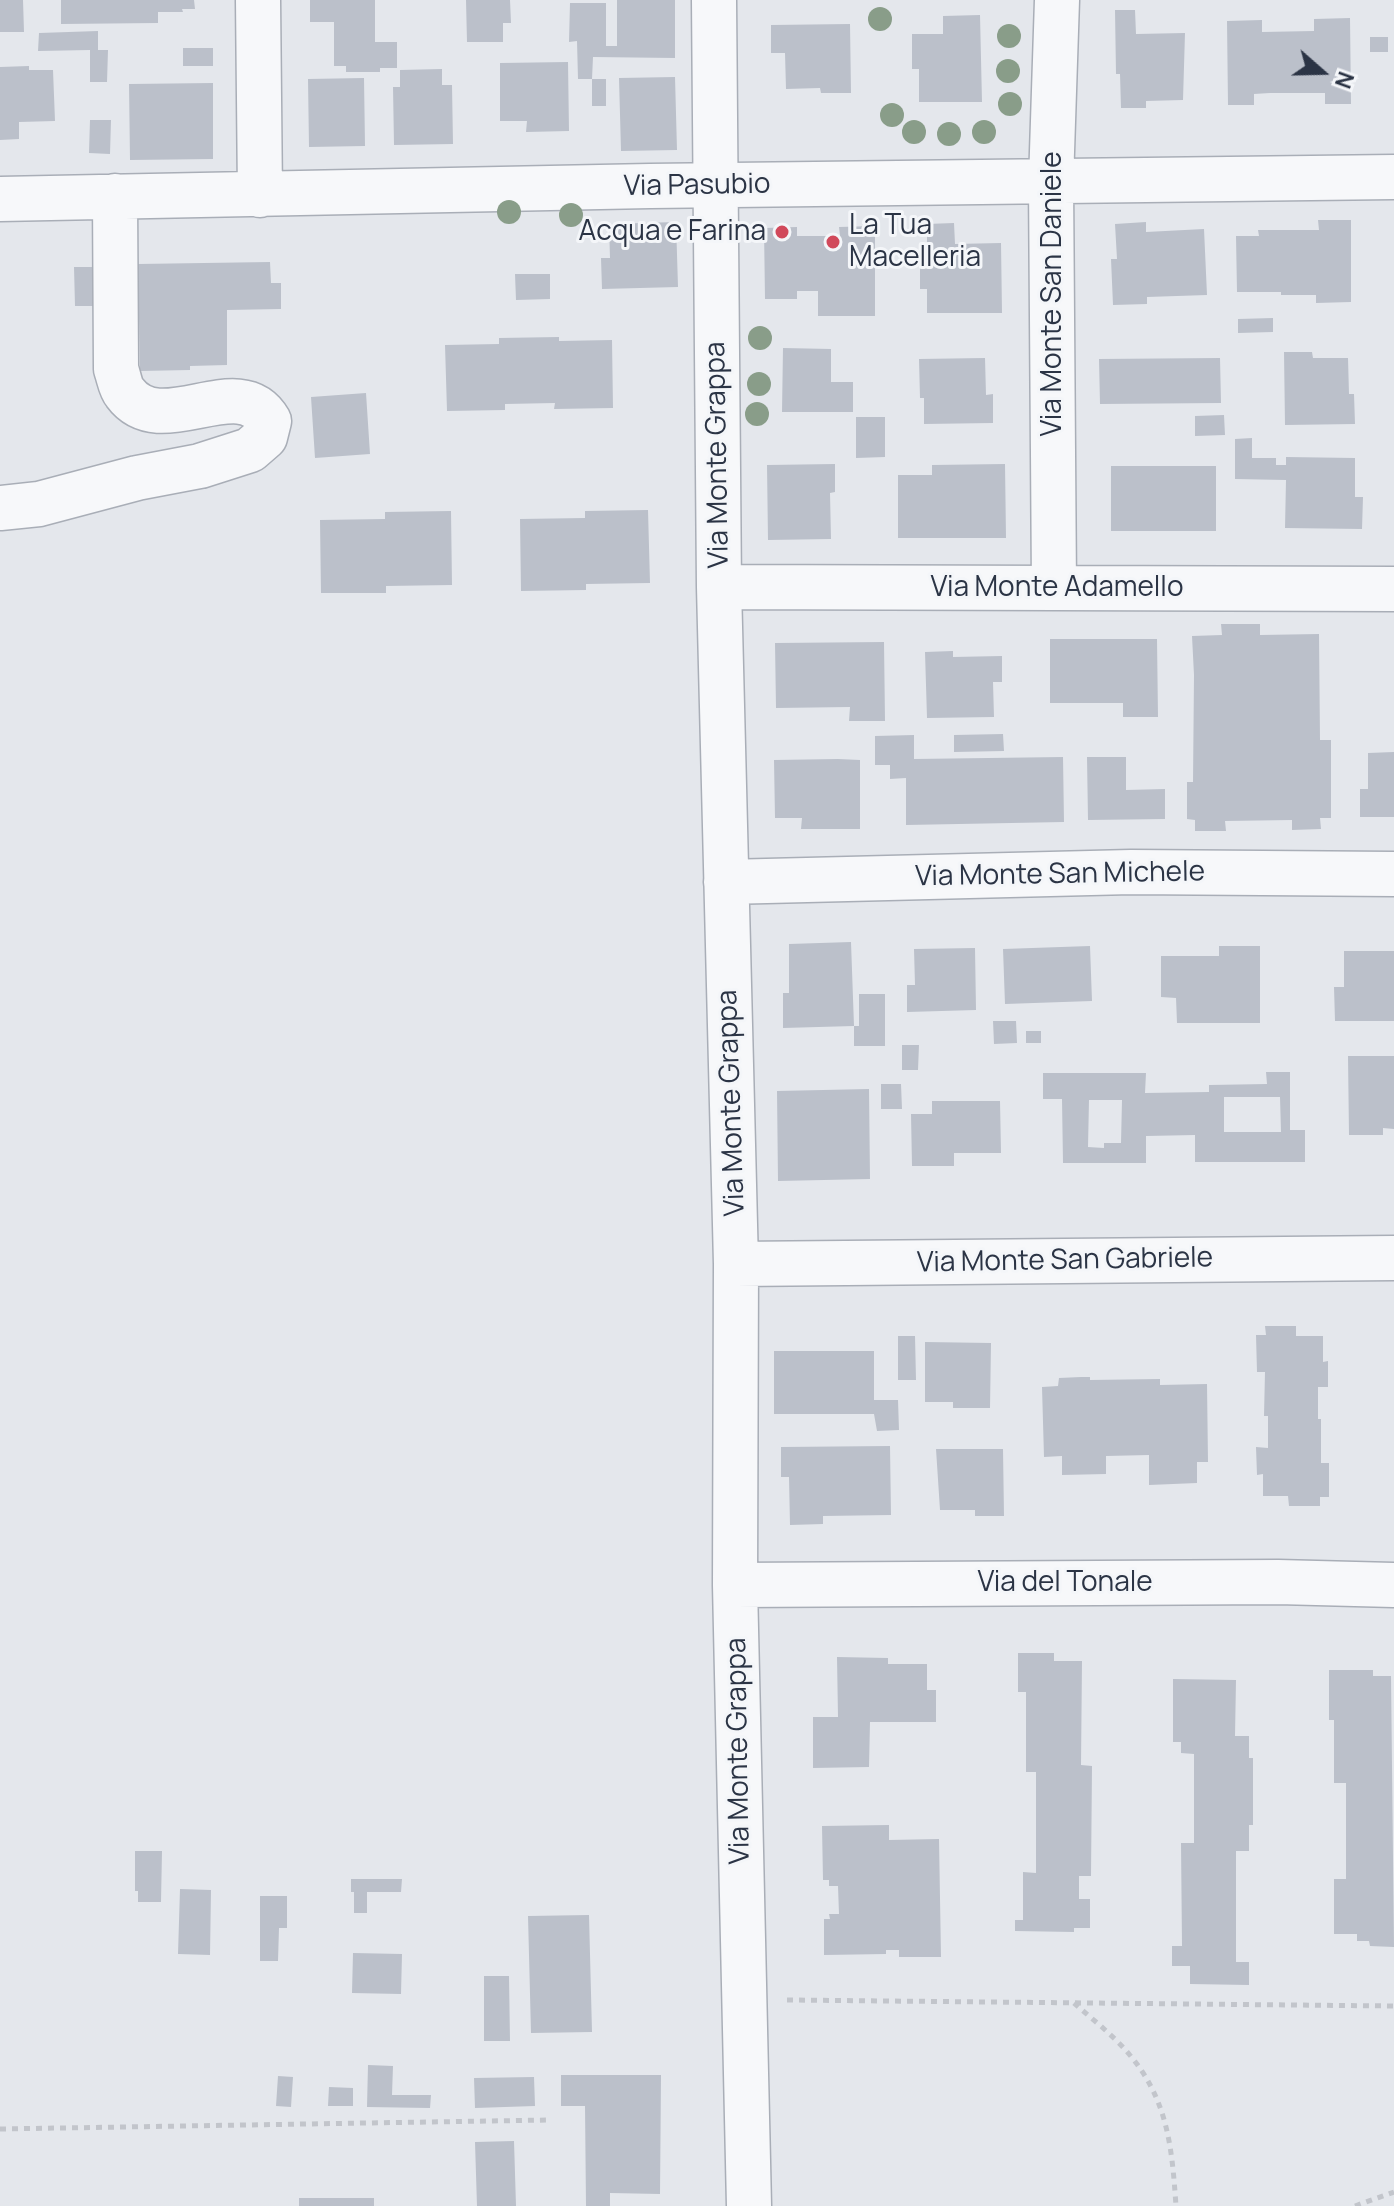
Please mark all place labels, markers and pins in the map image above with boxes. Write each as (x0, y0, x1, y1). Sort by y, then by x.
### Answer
place label: La Tua Macelleria (849, 209, 981, 275)
place label: Acqua e Farina (579, 215, 766, 249)
marker: Acqua e Farina (773, 223, 791, 241)
marker: La Tua Macelleria (824, 233, 842, 251)

